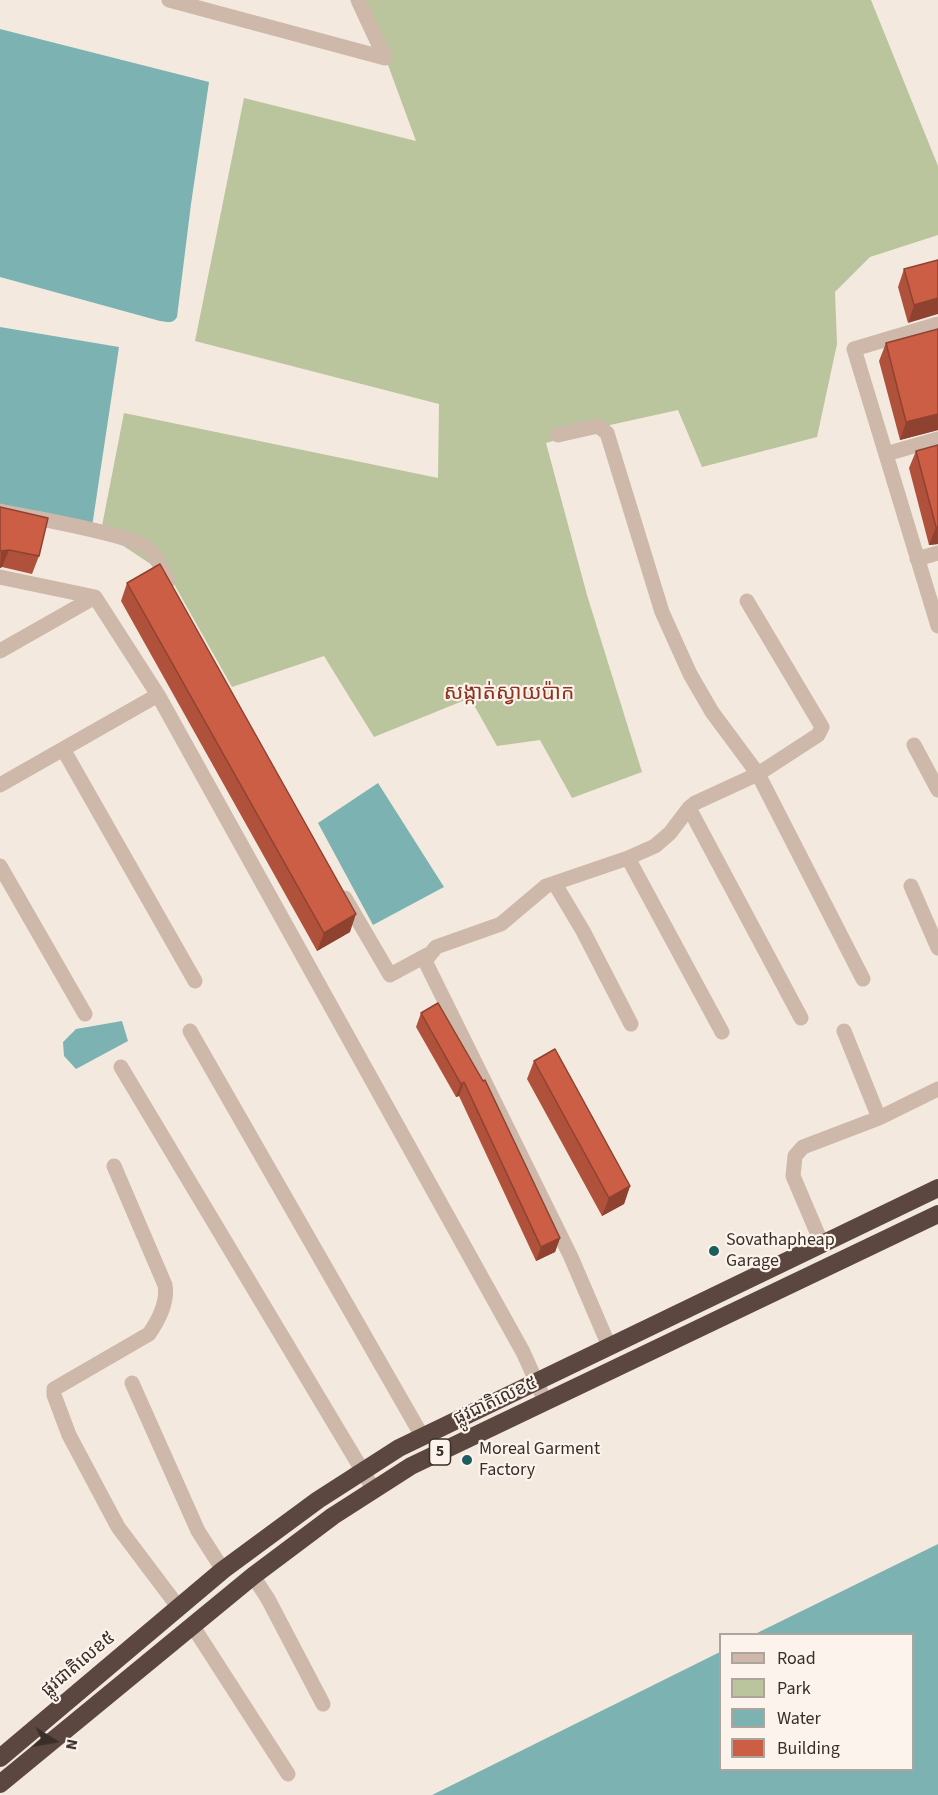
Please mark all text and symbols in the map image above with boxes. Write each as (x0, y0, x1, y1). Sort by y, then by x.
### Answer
district label: សង្កាត់ស្វាយប៉ាក (444, 681, 574, 707)
place label: Sovathapheap Garage (726, 1230, 835, 1272)
marker: Sovathapheap Garage (707, 1244, 721, 1258)
street label: ផ្លូវជាតិលេខ៥ (451, 1373, 541, 1431)
road number: 5 (430, 1439, 450, 1465)
place label: Moreal Garment Factory (479, 1439, 600, 1482)
marker: Moreal Garment Factory (460, 1453, 474, 1467)
street label: ផ្លូវជាតិលេខ៥ (38, 1628, 120, 1702)
legend (719, 1633, 914, 1771)
text: Road (777, 1646, 816, 1671)
text: Park (777, 1676, 811, 1701)
text: Water (777, 1706, 821, 1731)
north arrow (24, 1711, 84, 1771)
text: Building (777, 1736, 840, 1761)
text: N (60, 1737, 83, 1752)

